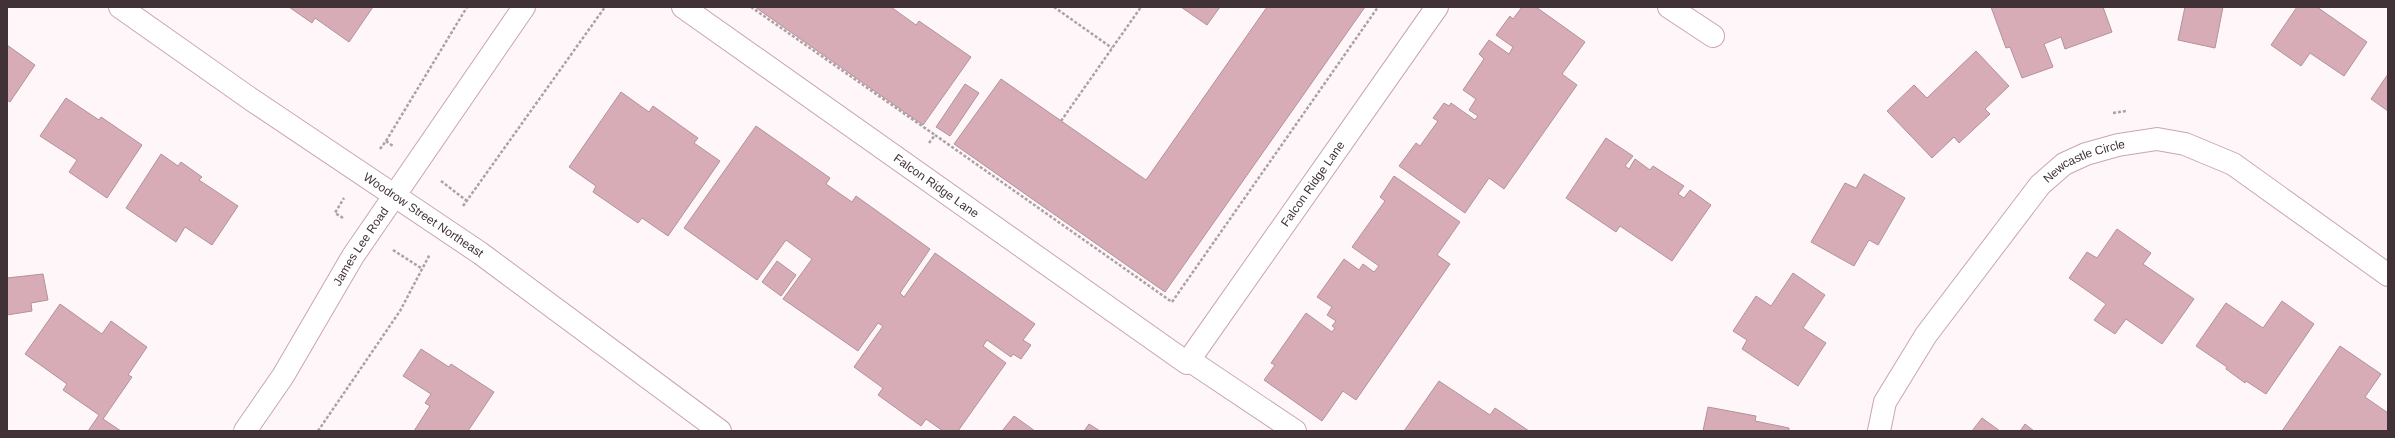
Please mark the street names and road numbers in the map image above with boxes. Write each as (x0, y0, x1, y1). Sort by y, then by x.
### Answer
street label: Newcastle Circle (2040, 137, 2126, 186)
street label: Falcon Ridge Lane (1278, 138, 1348, 229)
street label: Falcon Ridge Lane (891, 151, 982, 221)
street label: Woodrow Street Northeast (361, 170, 487, 261)
street label: James Lee Road (330, 205, 391, 288)

